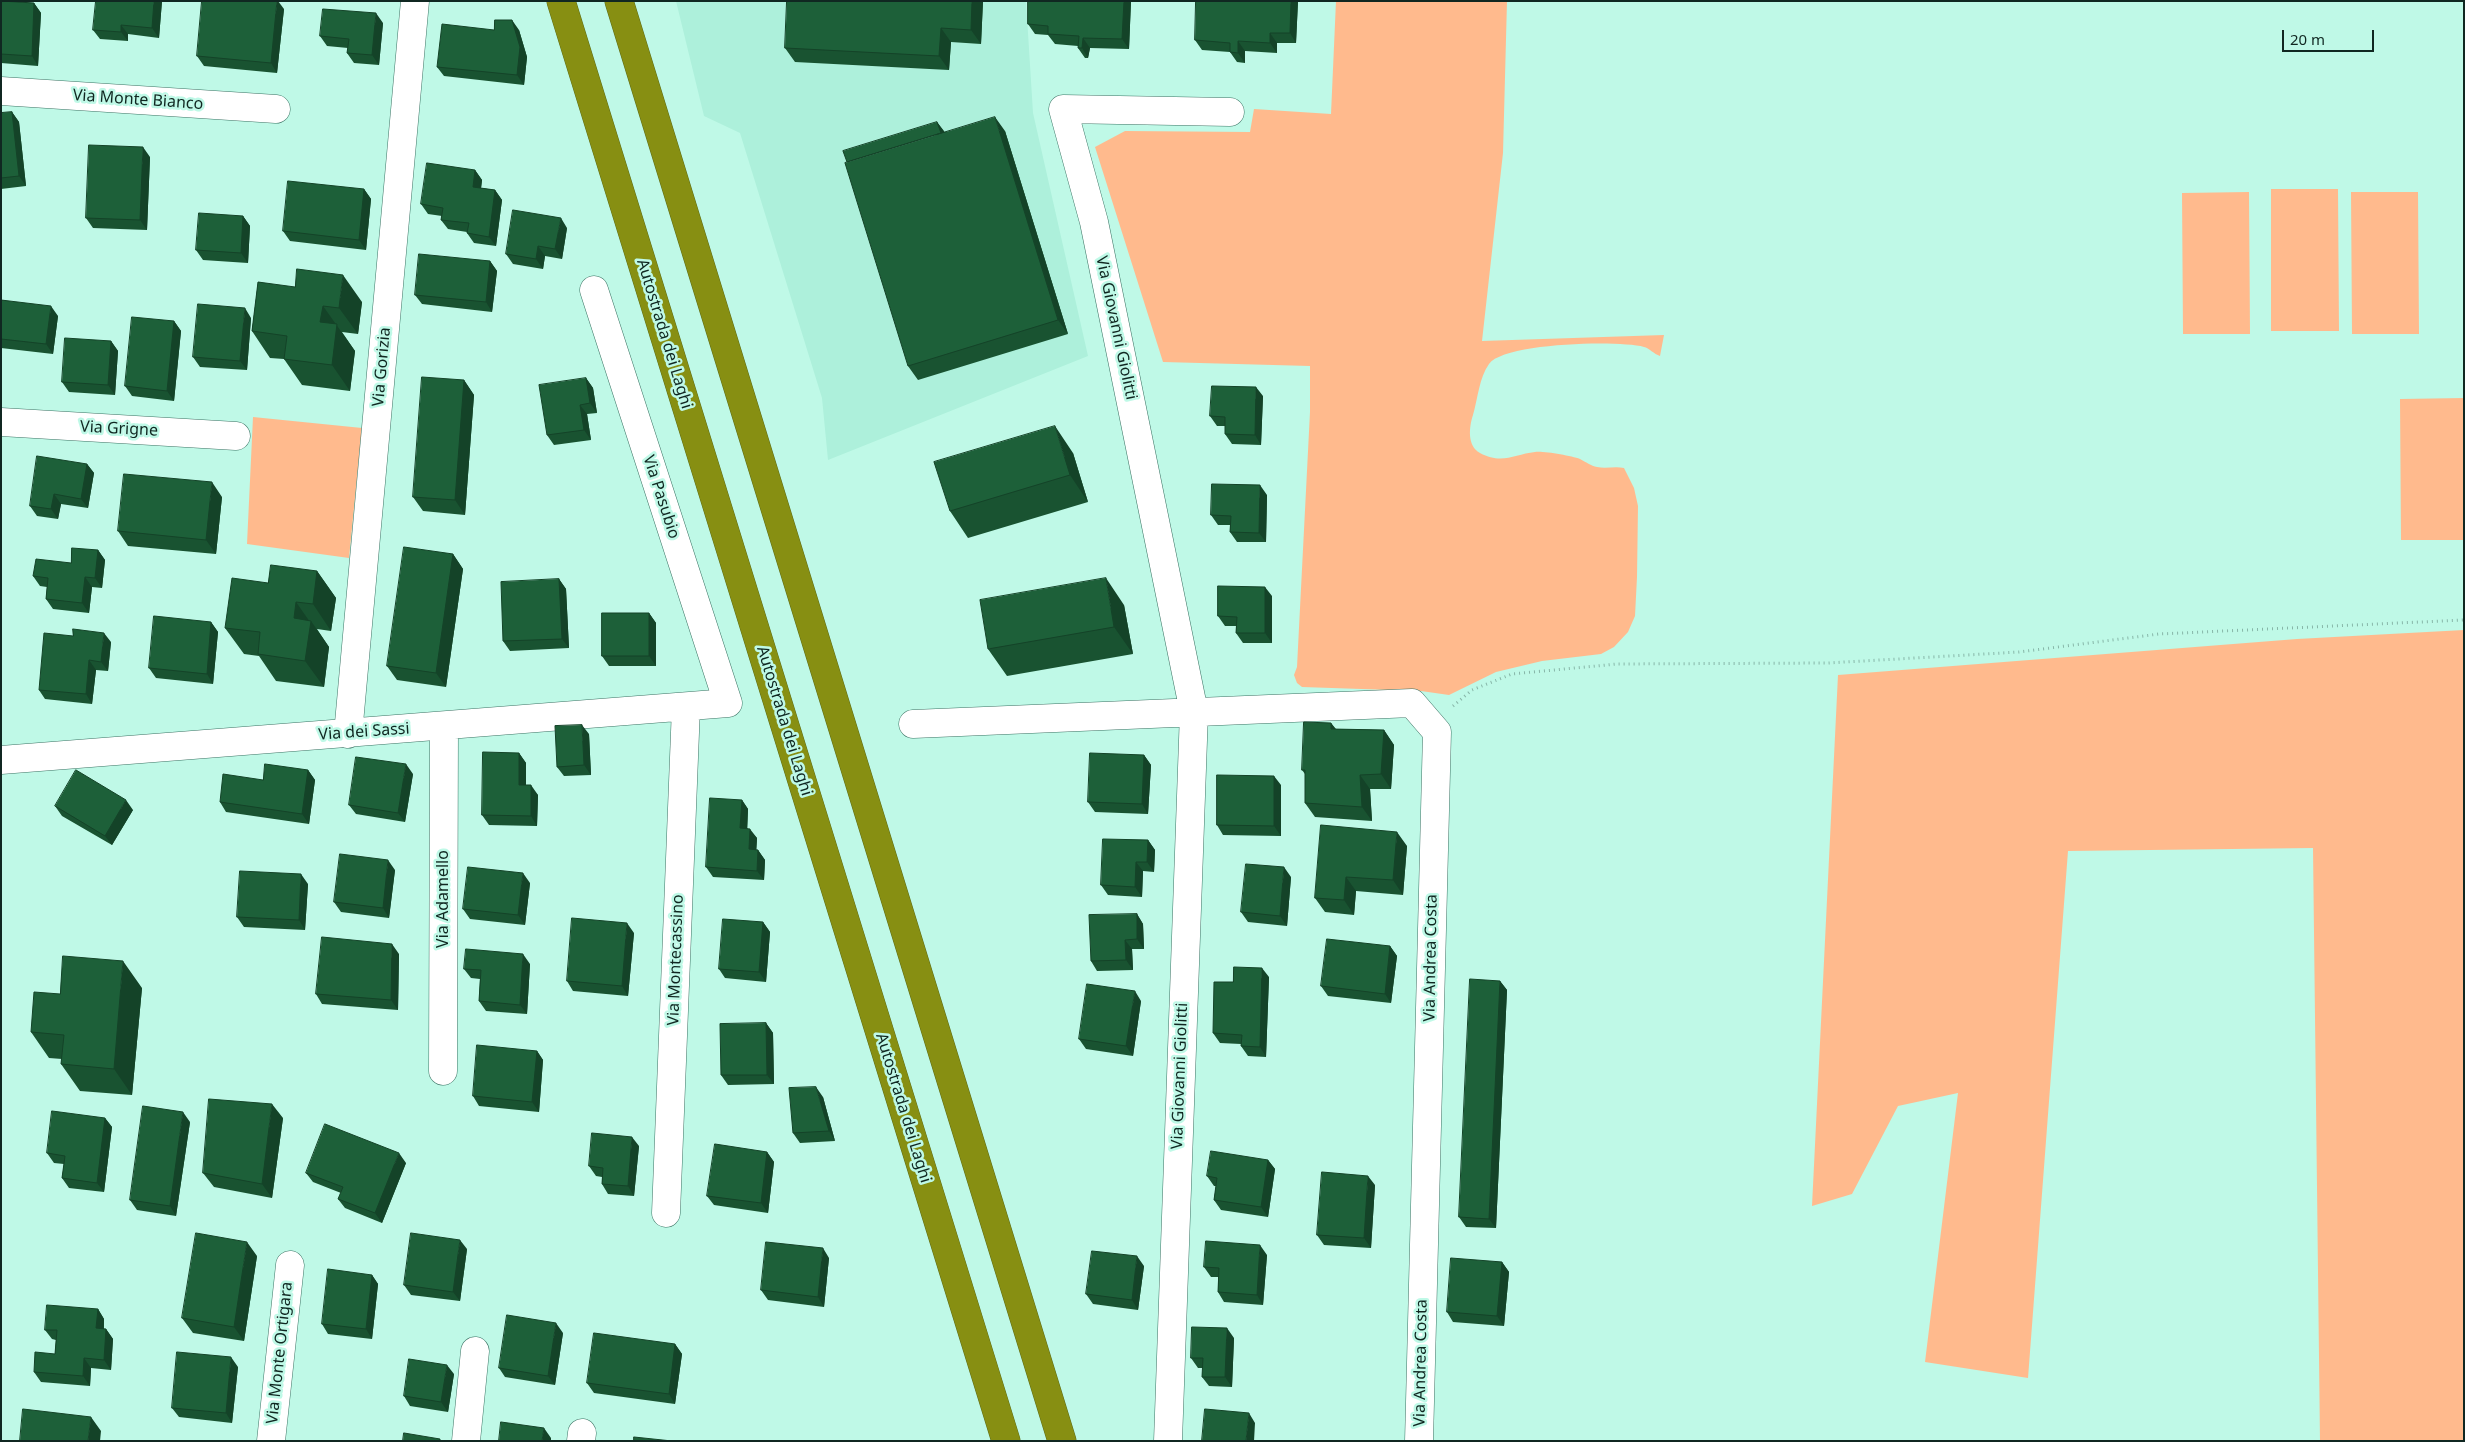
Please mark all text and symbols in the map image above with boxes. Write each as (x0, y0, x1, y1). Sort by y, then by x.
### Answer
scale bar (2285, 20, 2378, 52)
text: 20 m (2290, 29, 2325, 49)
street label: Via Monte Bianco (72, 86, 204, 114)
street label: Via Giovanni Giolitti (1091, 254, 1141, 402)
street label: Autostrada dei Laghi (632, 257, 696, 411)
street label: Via Gorizia (369, 327, 395, 407)
street label: Via Grigne (80, 417, 158, 441)
street label: Via Pasubio (638, 453, 684, 541)
street label: Autostrada dei Laghi (752, 644, 816, 798)
street label: Via dei Sassi (318, 719, 410, 745)
street label: Via Adamello (433, 850, 453, 948)
street label: Via Montecassino (664, 894, 688, 1026)
street label: Via Andrea Costa (1420, 894, 1442, 1022)
street label: Via Giovanni Giolitti (1168, 1002, 1192, 1150)
street label: Autostrada dei Laghi (871, 1031, 935, 1185)
street label: Via Monte Ortigara (263, 1281, 297, 1425)
street label: Via Andrea Costa (1410, 1299, 1432, 1427)

